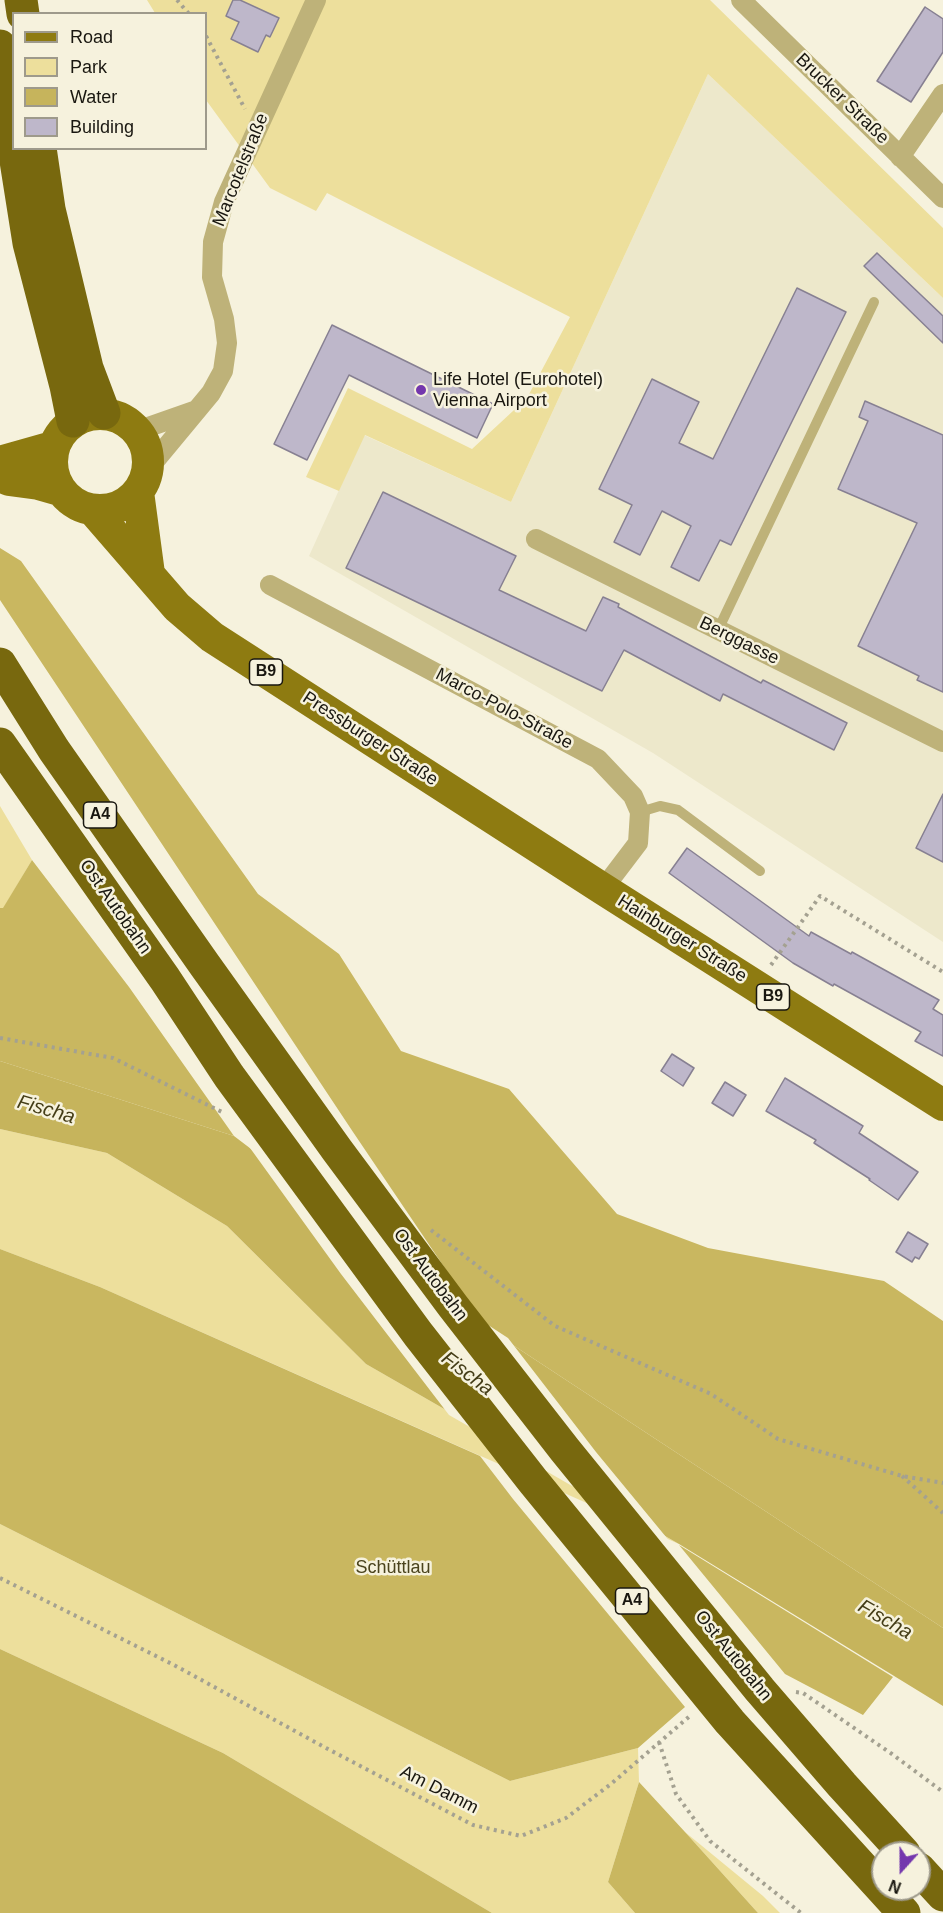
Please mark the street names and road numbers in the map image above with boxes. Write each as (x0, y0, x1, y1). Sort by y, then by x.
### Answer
street label: Brucker Straße (791, 49, 893, 149)
street label: Marcotelstraße (209, 110, 273, 230)
street label: Berggasse (696, 612, 782, 670)
road number: B9 (250, 659, 282, 685)
street label: Marco-Polo-Straße (432, 664, 576, 754)
street label: Pressburger Straße (298, 687, 442, 791)
road number: A4 (84, 802, 116, 828)
street label: Ost Autobahn (75, 856, 155, 958)
street label: Hainburger Straße (613, 891, 751, 987)
road number: B9 (756, 984, 790, 1010)
street label: Ost Autobahn (388, 1225, 472, 1325)
road number: A4 (616, 1588, 648, 1614)
street label: Ost Autobahn (690, 1606, 776, 1706)
street label: Am Damm (396, 1761, 482, 1819)

